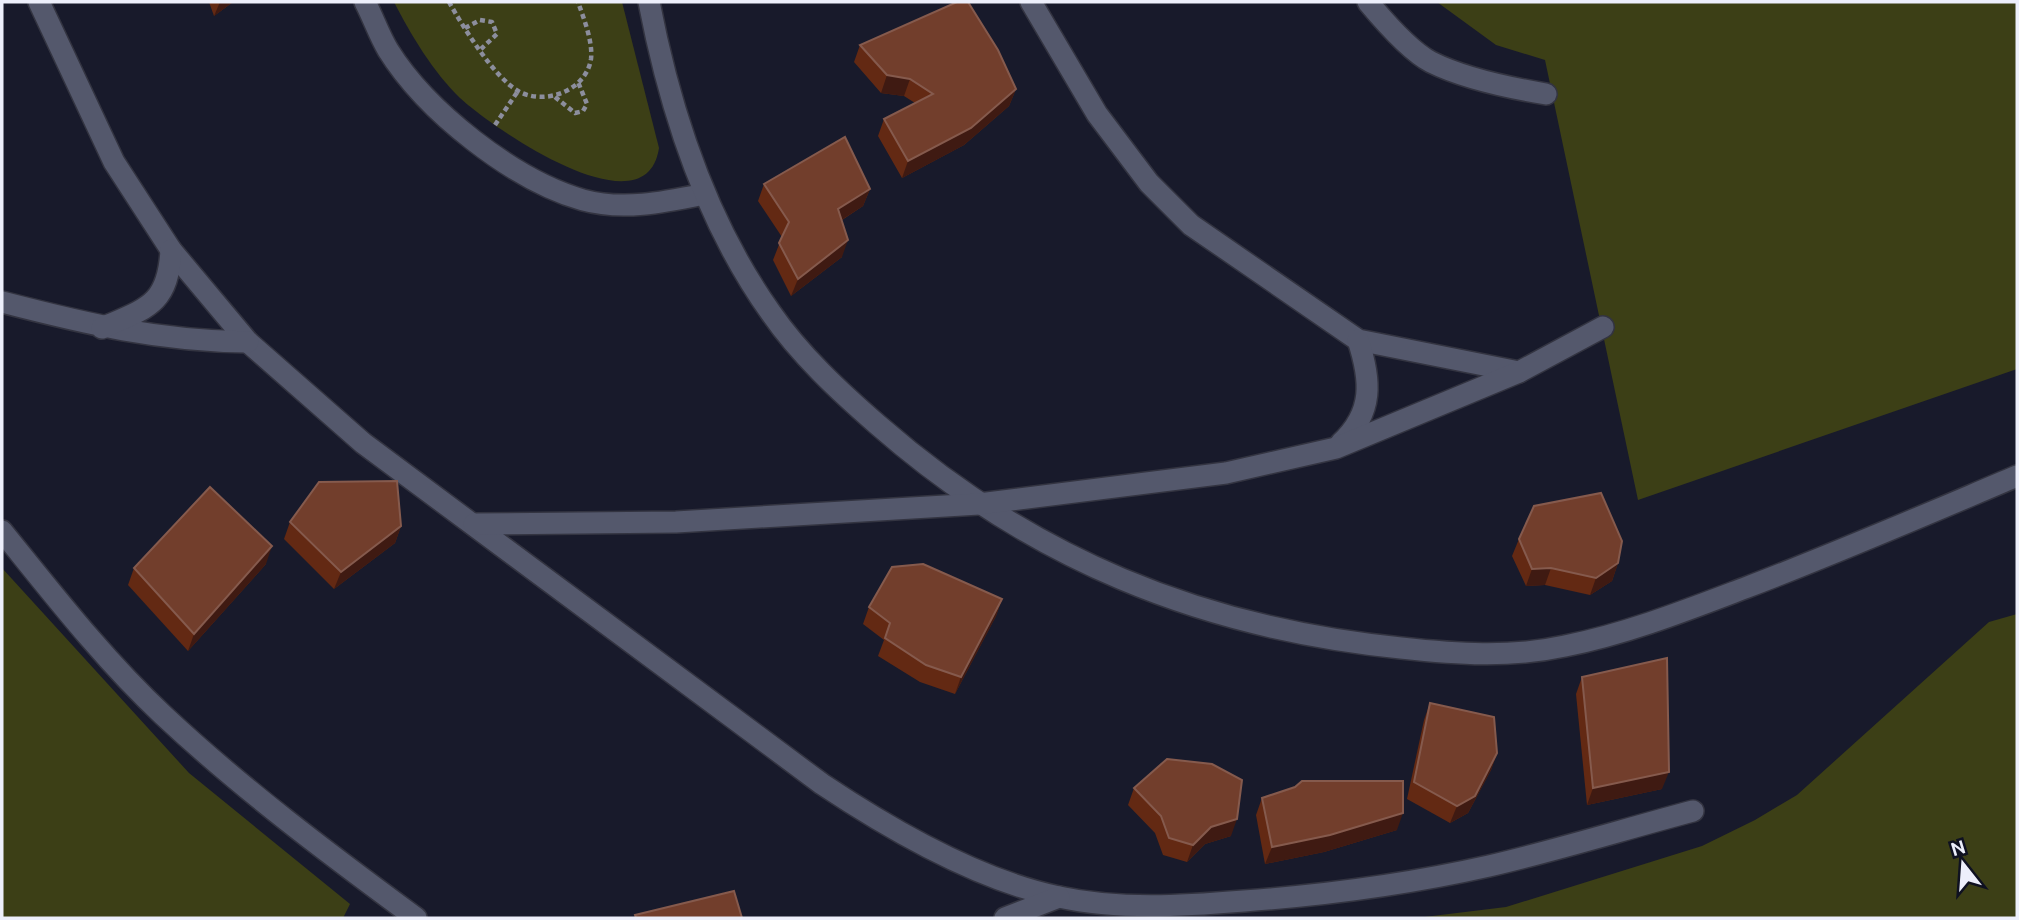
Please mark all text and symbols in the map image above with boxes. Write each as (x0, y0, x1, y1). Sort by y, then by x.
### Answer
north arrow (1928, 829, 1998, 899)
text: N (1948, 835, 1968, 860)

